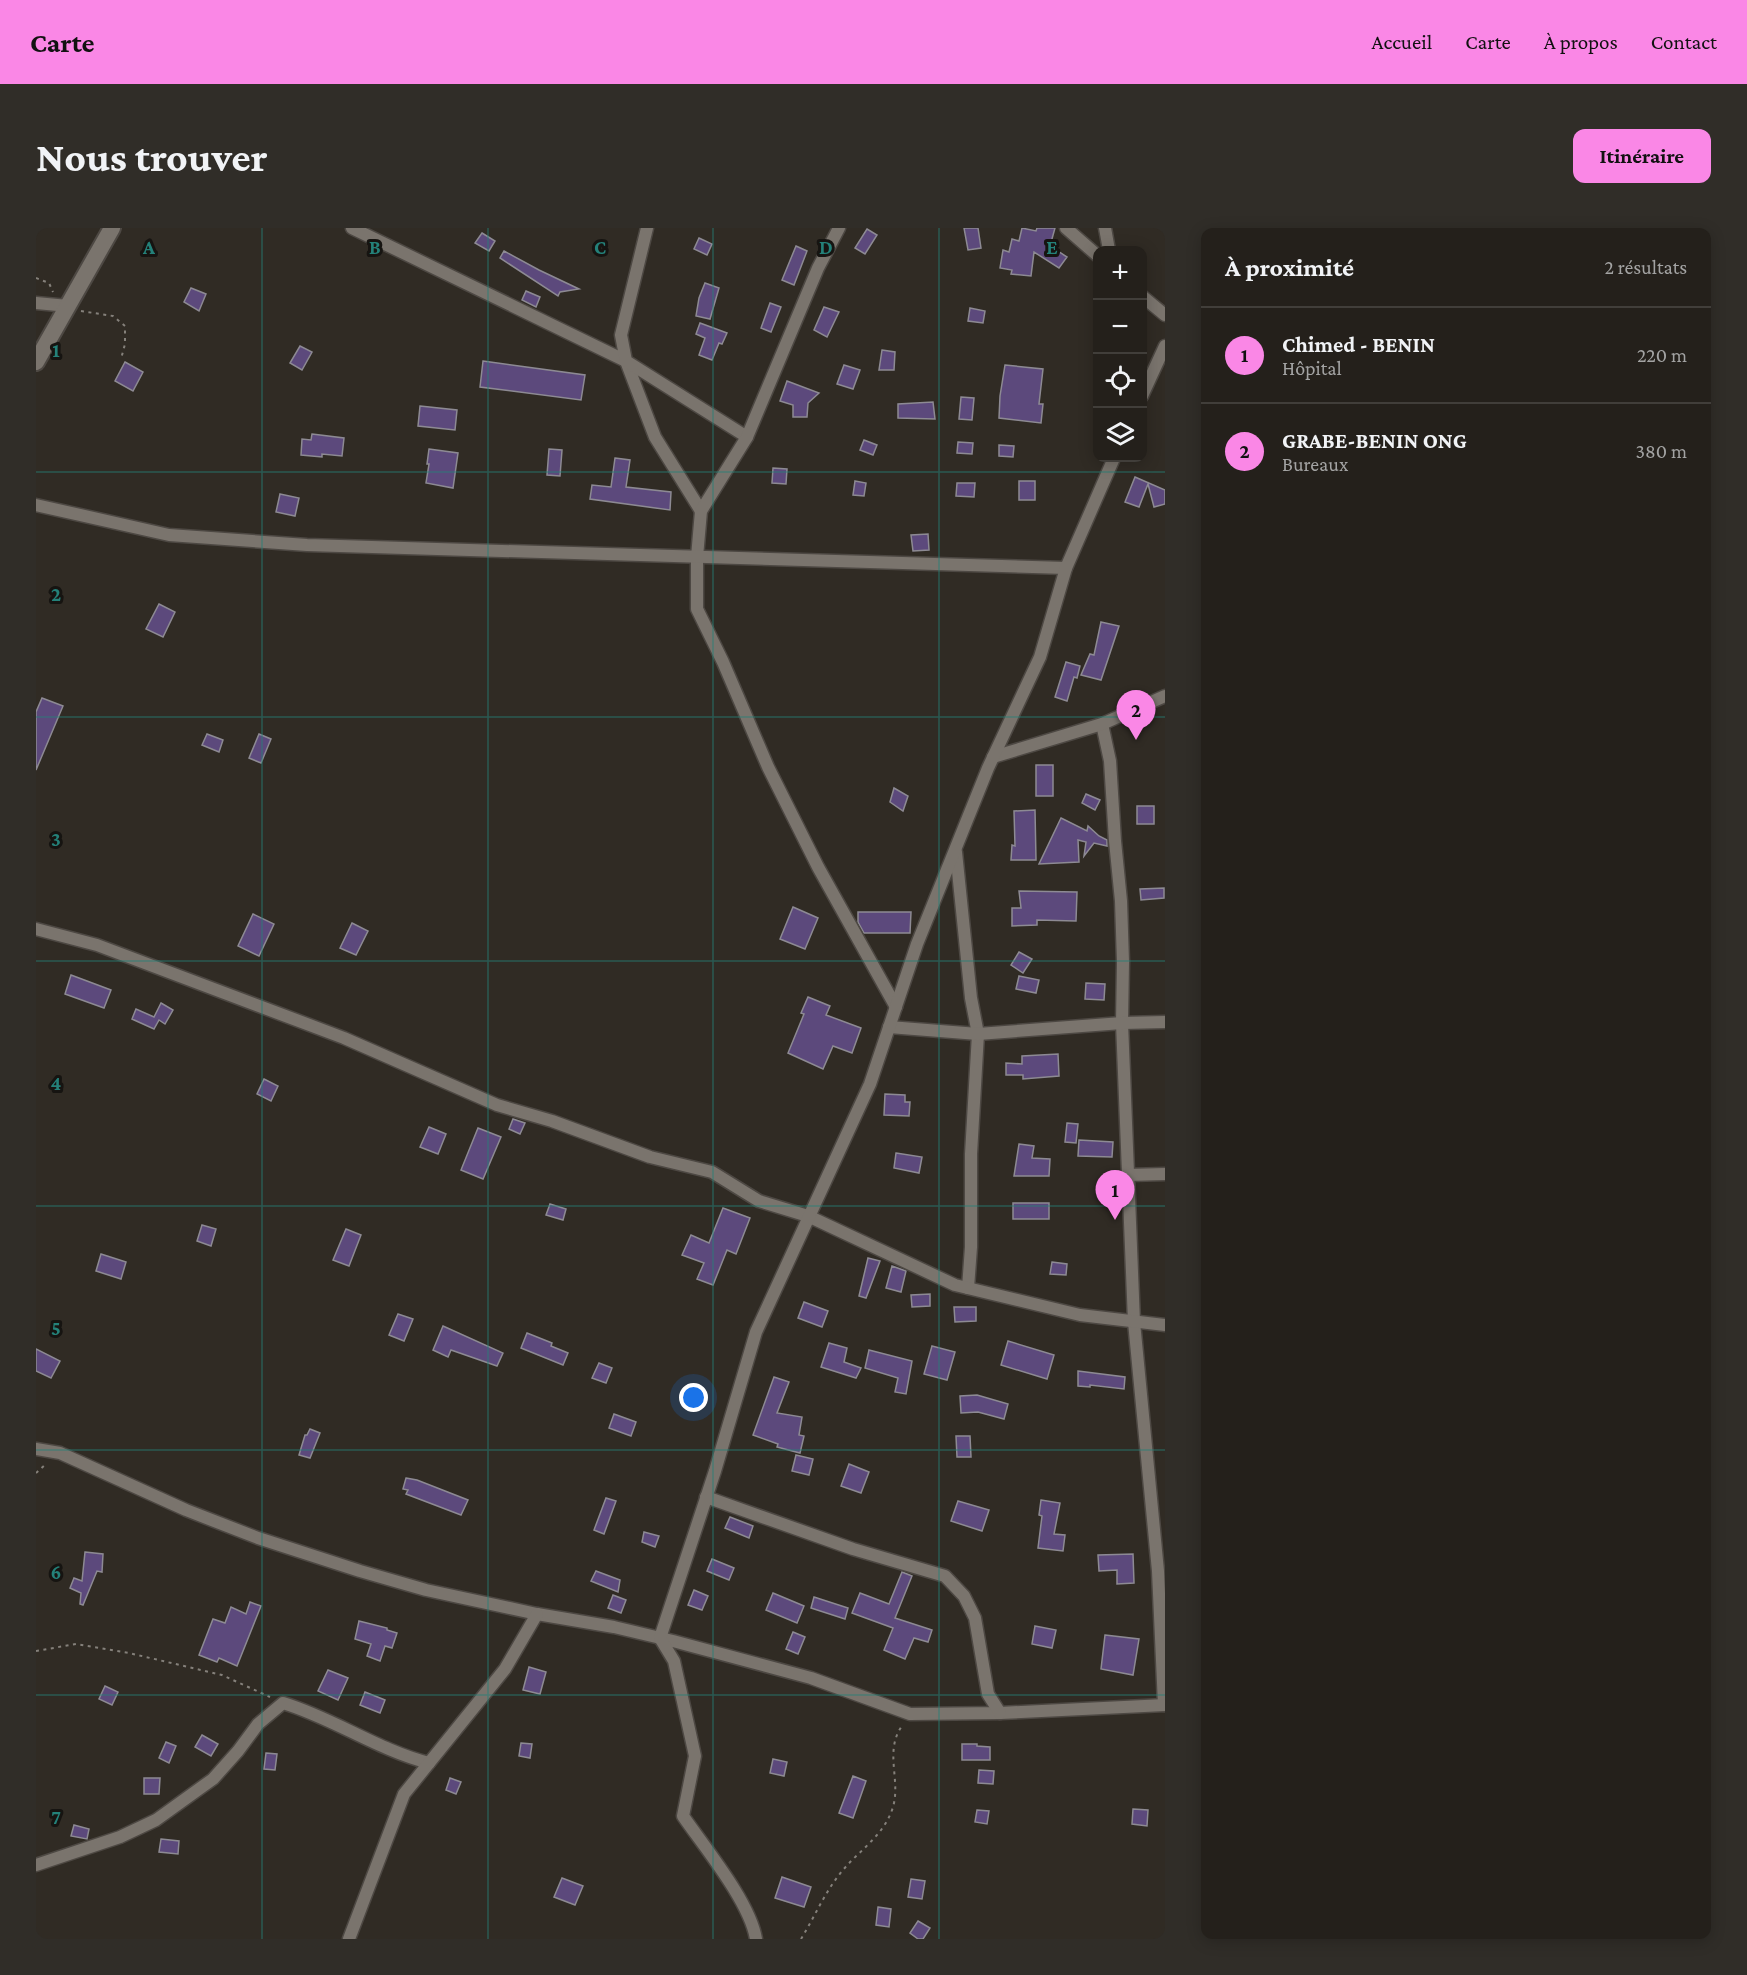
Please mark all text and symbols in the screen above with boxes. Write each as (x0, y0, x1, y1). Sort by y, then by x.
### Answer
text: Carte (30, 27, 95, 58)
text: Accueil (1372, 30, 1432, 54)
text: Carte (1465, 30, 1511, 54)
text: À propos (1544, 30, 1618, 54)
text: Contact (1651, 30, 1717, 54)
button: Itinéraire (1573, 129, 1711, 183)
text: Nous trouver (36, 133, 268, 180)
text: A (142, 236, 156, 258)
text: B (369, 236, 381, 258)
text: C (594, 236, 606, 258)
text: D (819, 236, 833, 258)
text: E (1046, 236, 1058, 258)
map controls (1093, 246, 1147, 462)
button: + (1093, 246, 1147, 300)
text: À proximité (1225, 253, 1354, 282)
text: 2 résultats (1604, 256, 1687, 278)
button: − (1093, 300, 1147, 354)
text: Chimed - BENIN (1282, 332, 1435, 357)
text: 1 (52, 339, 60, 361)
text: 1 (1241, 344, 1248, 366)
text: 220 m (1637, 344, 1687, 366)
button: locate (1093, 354, 1147, 408)
text: Hôpital (1282, 357, 1342, 379)
button: layers (1093, 408, 1147, 462)
text: GRABE-BENIN ONG (1282, 428, 1467, 453)
text: 2 (1239, 440, 1250, 462)
text: 380 m (1636, 440, 1687, 462)
text: Bureaux (1282, 453, 1348, 475)
text: 2 (51, 583, 61, 605)
pin: 2 (1116, 690, 1156, 740)
text: 3 (51, 828, 61, 850)
text: 4 (51, 1072, 62, 1094)
pin: 1 (1096, 1170, 1134, 1220)
text: 5 (51, 1317, 61, 1339)
your location (679, 1383, 708, 1412)
text: 6 (51, 1561, 61, 1583)
text: 7 (51, 1806, 61, 1828)

